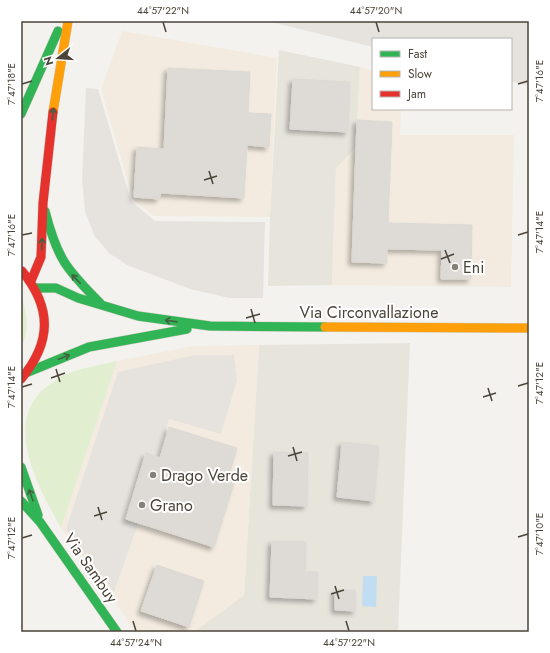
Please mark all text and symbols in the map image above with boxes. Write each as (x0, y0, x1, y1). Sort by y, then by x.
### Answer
text: 44°57'22"N (137, 3, 189, 18)
text: 44°57'20"N (350, 3, 402, 18)
north arrow (38, 38, 78, 78)
legend (372, 38, 512, 110)
text: Fast (408, 45, 427, 63)
text: N (40, 54, 57, 67)
text: 7°47'16"E (532, 60, 547, 102)
text: 7°47'18"E (4, 63, 19, 105)
text: Slow (408, 65, 433, 83)
text: Jam (406, 85, 426, 103)
one-way arrow (49, 108, 56, 121)
text: 7°47'14"E (532, 211, 547, 253)
text: 7°47'16"E (4, 214, 19, 256)
one-way arrow (38, 238, 45, 251)
place label: Eni (463, 256, 484, 279)
marker: Eni (450, 262, 460, 272)
one-way arrow (71, 274, 81, 284)
street label: Via Circonvallazione (300, 301, 438, 324)
one-way arrow (165, 317, 178, 324)
one-way arrow (58, 352, 70, 360)
text: 7°47'12"E (532, 362, 547, 404)
text: 7°47'14"E (4, 366, 19, 408)
place label: Drago Verde (161, 464, 248, 487)
marker: Drago Verde (148, 470, 158, 480)
one-way arrow (26, 489, 34, 501)
place label: Grano (150, 494, 193, 517)
marker: Grano (137, 500, 147, 510)
text: 7°47'10"E (532, 513, 547, 555)
text: 7°47'12"E (4, 517, 19, 559)
street label: Via Sambuy (58, 528, 124, 608)
text: 44°57'24"N (110, 635, 162, 650)
text: 44°57'22"N (323, 635, 375, 650)

